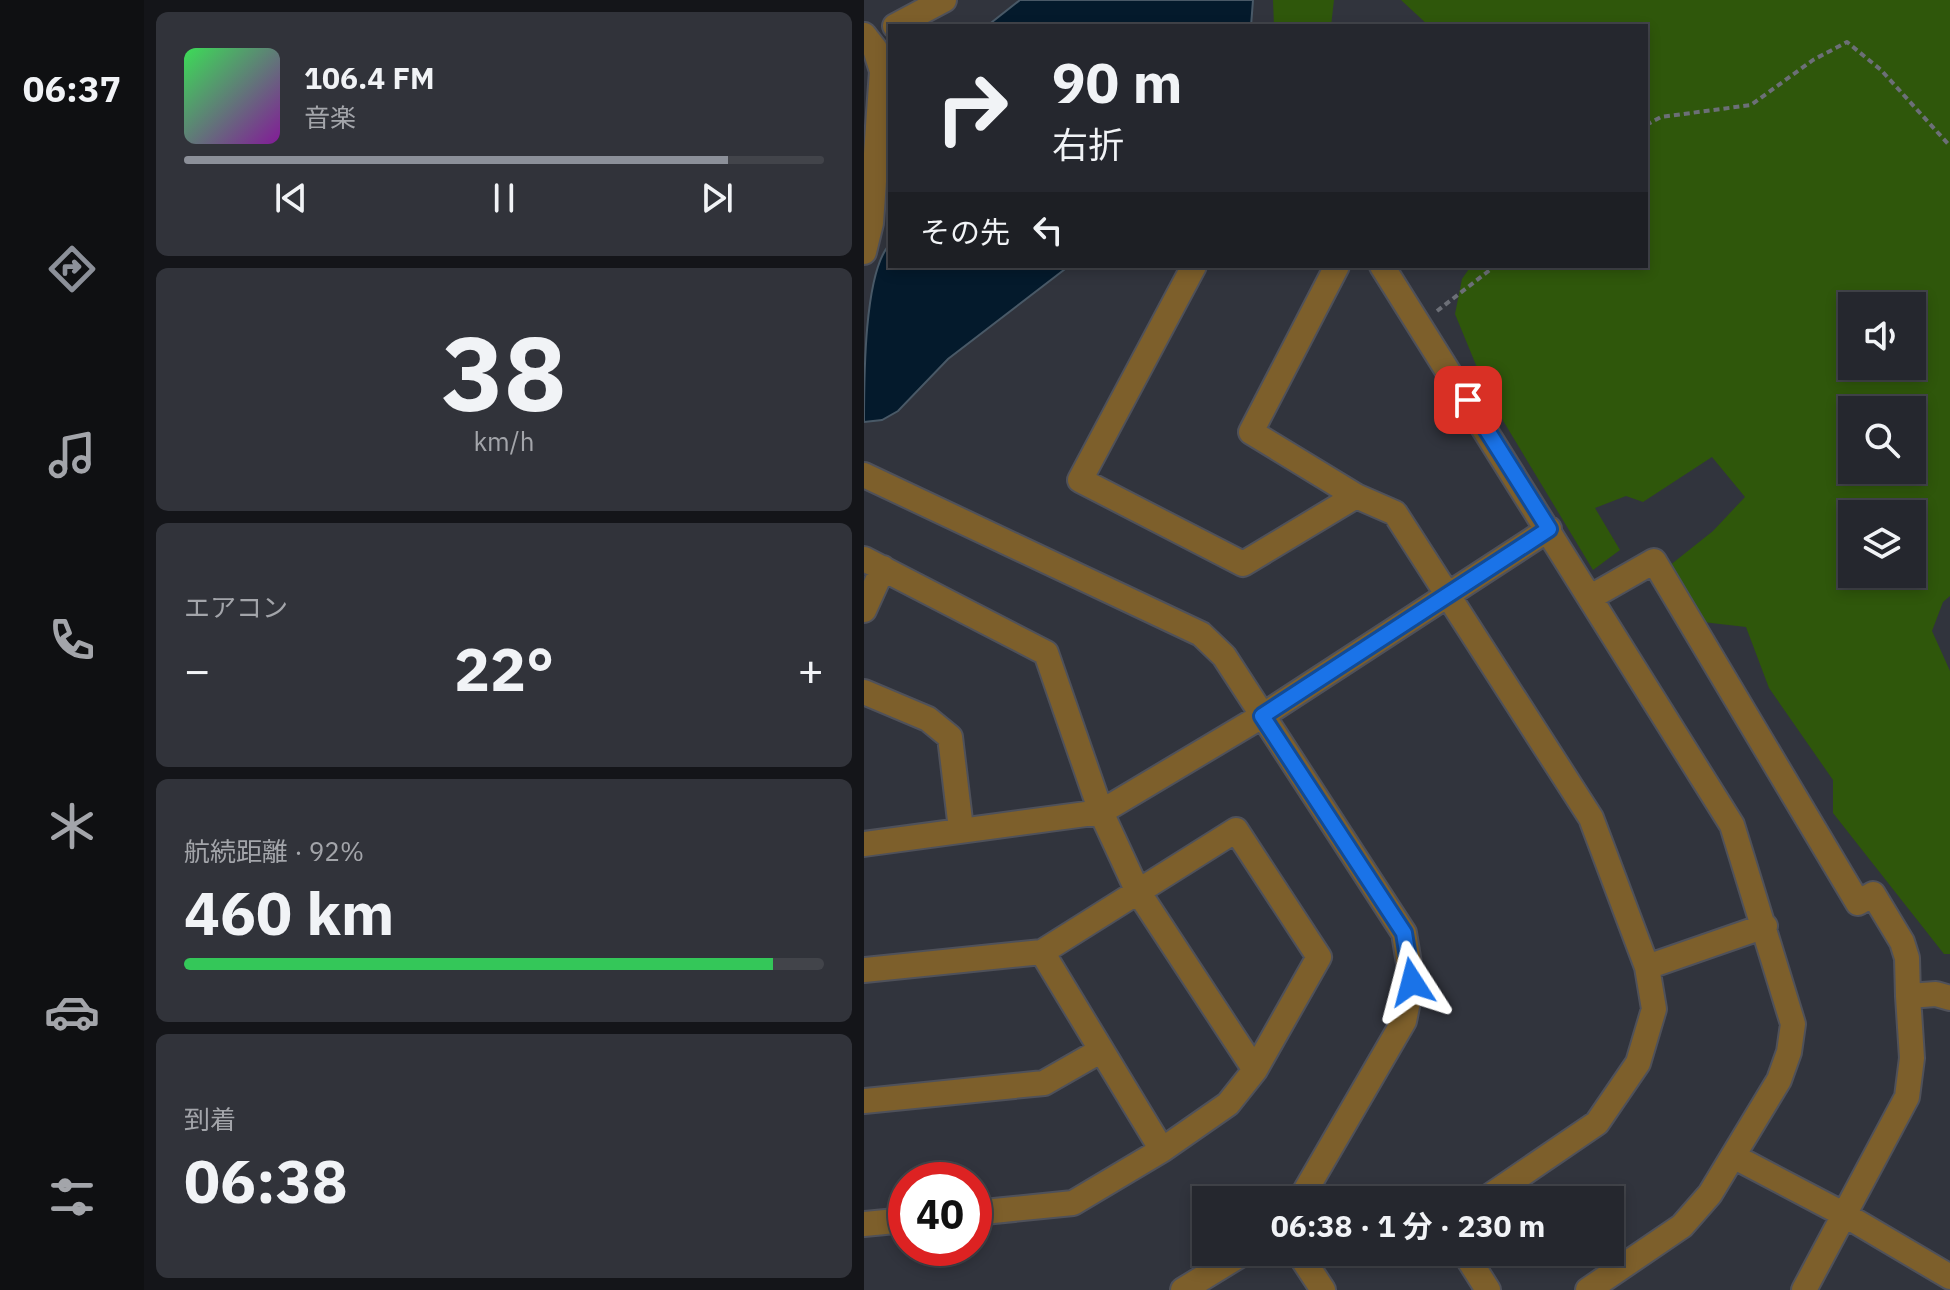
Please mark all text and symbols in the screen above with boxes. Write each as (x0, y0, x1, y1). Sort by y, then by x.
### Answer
text: 90 m (1052, 46, 1182, 118)
icon: right (920, 56, 1024, 160)
text: 106.4 FM (304, 58, 435, 97)
text: 06:37 (23, 65, 121, 112)
text: 音楽 (304, 100, 356, 134)
text: 右折 (1052, 121, 1124, 168)
icon: previous (269, 176, 313, 220)
icon: pause (482, 176, 526, 220)
icon: next (695, 176, 739, 220)
icon: left (1026, 208, 1070, 252)
text: その先 (920, 212, 1010, 251)
icon: directions (44, 241, 100, 297)
map controls (1838, 292, 1926, 588)
button: sound (1838, 292, 1926, 380)
text: 38 (442, 304, 566, 440)
pin (1434, 366, 1502, 434)
icon: arrive (1446, 378, 1490, 422)
button: search (1838, 396, 1926, 484)
text: km/h (473, 424, 535, 458)
icon: music (44, 427, 100, 483)
button: layers (1838, 500, 1926, 588)
text: エアコン (184, 590, 288, 624)
icon: phone (44, 612, 100, 668)
text: 22° (454, 629, 554, 708)
text: − (184, 641, 210, 698)
text: + (798, 641, 824, 698)
icon: climate (44, 798, 100, 854)
text: 航続距離 · 92% (184, 834, 364, 868)
text: 460 km (184, 873, 394, 952)
position arrow (1370, 940, 1454, 1024)
icon: car (44, 984, 100, 1040)
text: 到着 (184, 1102, 236, 1136)
text: 06:38 (184, 1141, 348, 1220)
speed limit sign: 40 (888, 1162, 992, 1266)
icon: filters (44, 1169, 100, 1225)
text: 06:38 · 1 分 · 230 m (1271, 1206, 1545, 1245)

